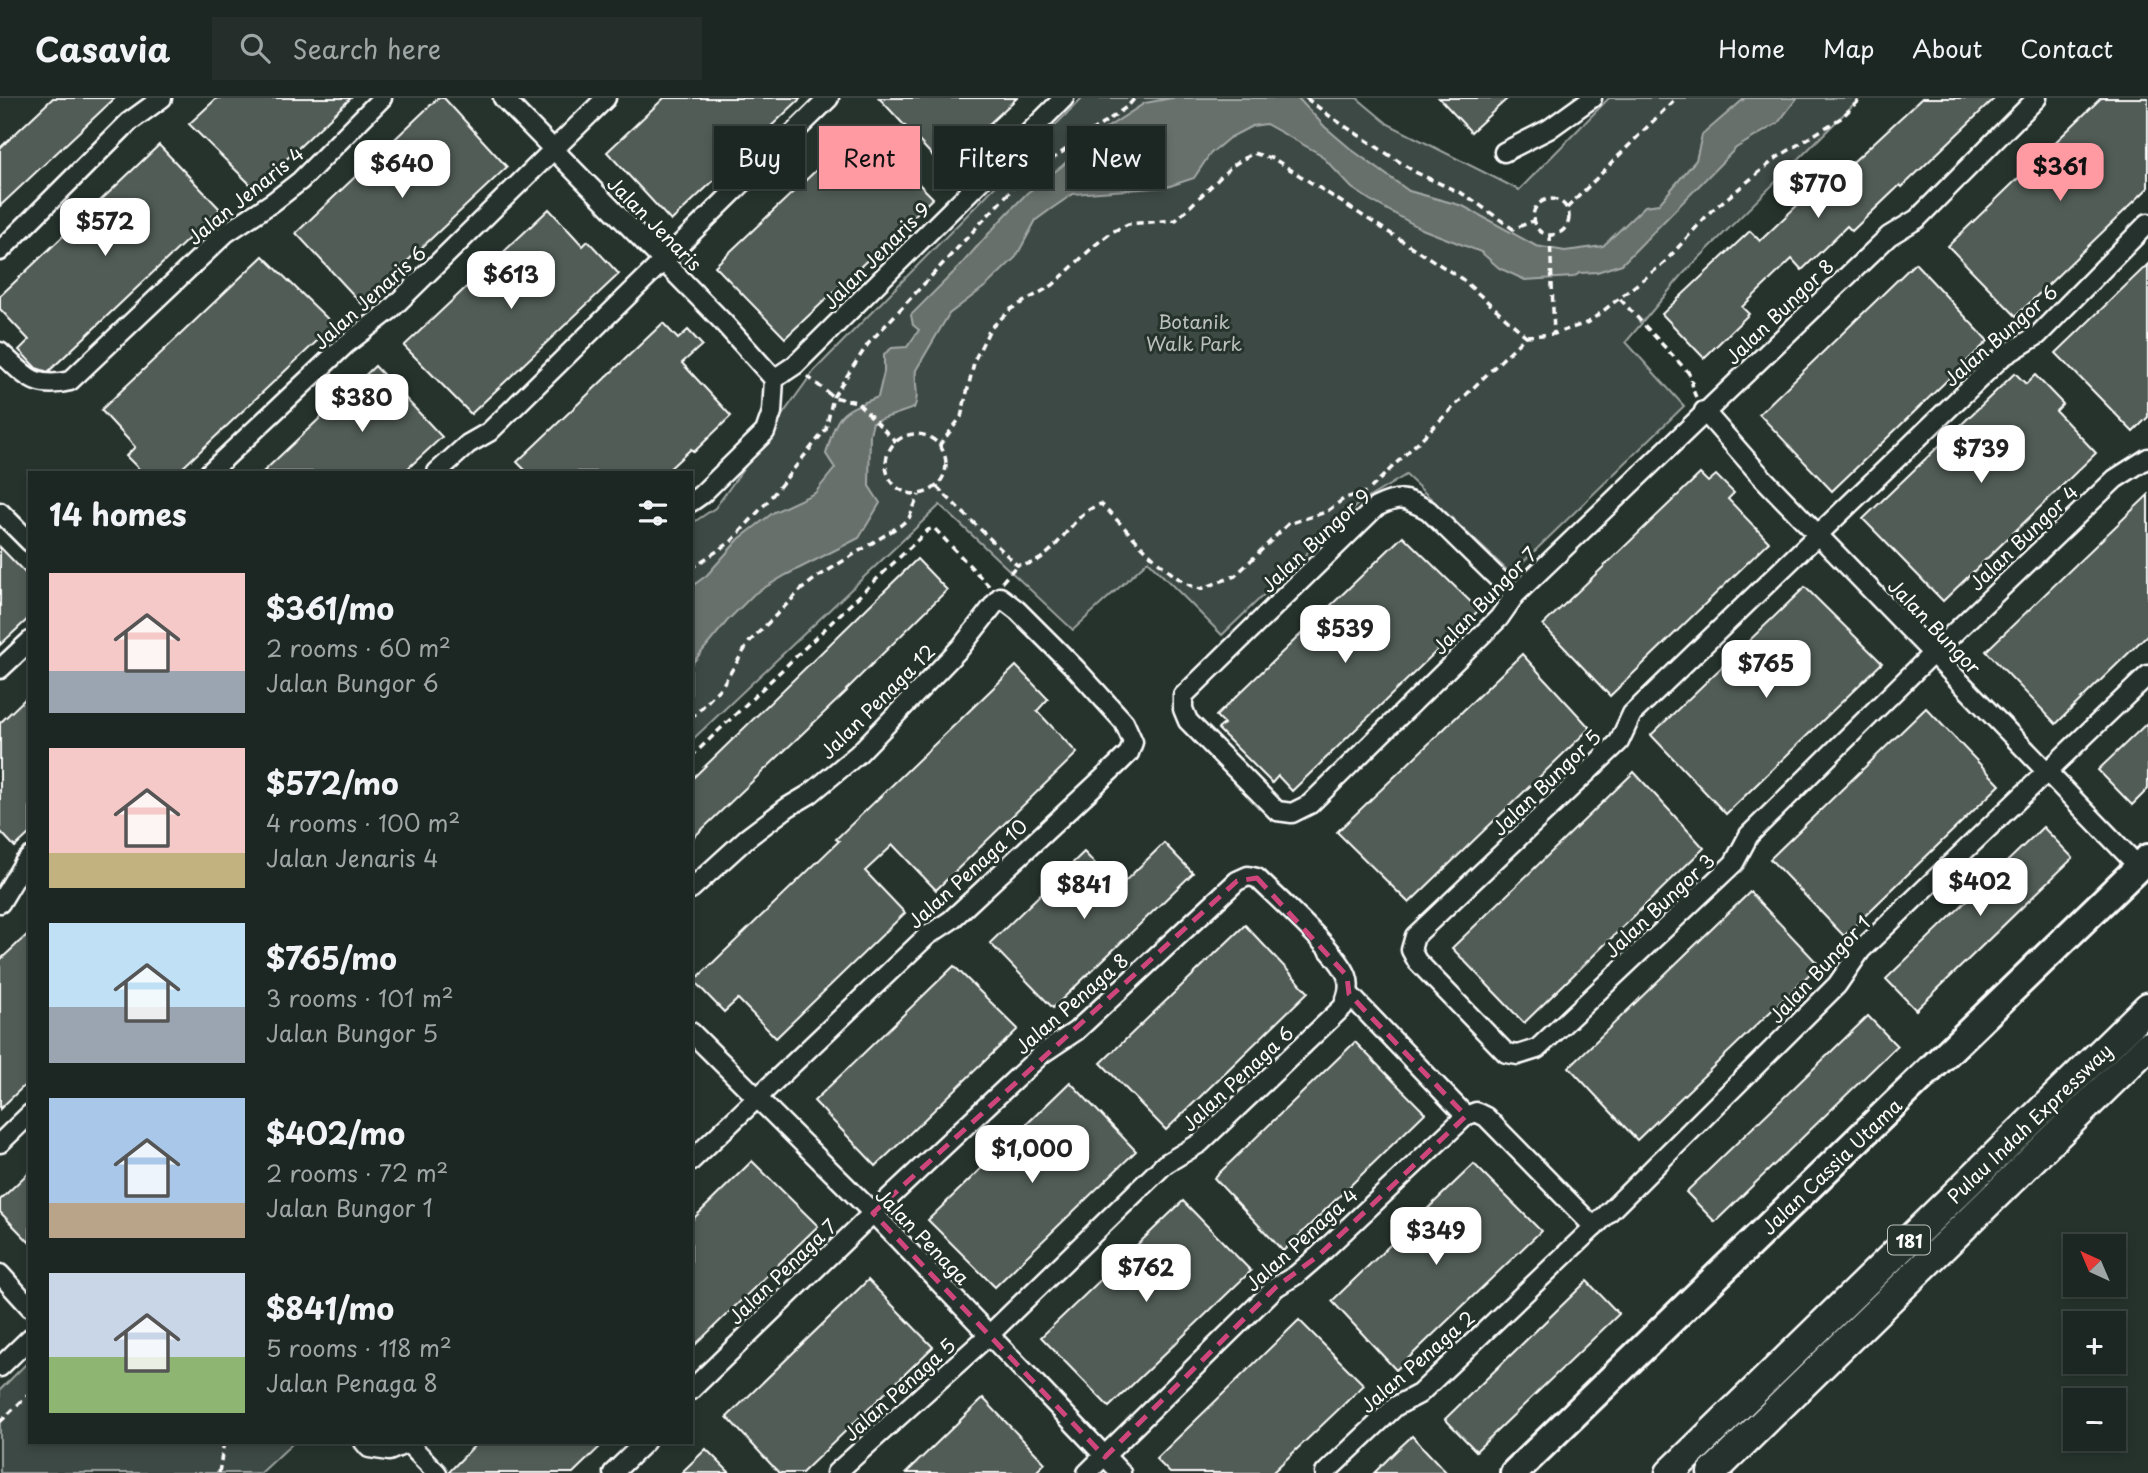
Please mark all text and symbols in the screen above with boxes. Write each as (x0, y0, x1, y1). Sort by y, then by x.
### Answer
search box (212, 17, 702, 80)
text: Casavia (35, 23, 170, 73)
icon: search (236, 29, 274, 67)
text: Search here (292, 29, 441, 68)
text: Home (1718, 30, 1785, 66)
text: Map (1823, 30, 1874, 66)
text: About (1912, 30, 1982, 66)
text: Contact (2020, 30, 2113, 66)
chip: Buy (714, 126, 805, 189)
chip: Rent (819, 126, 920, 189)
chip: Filters (934, 126, 1053, 189)
chip: New (1067, 126, 1165, 189)
street label: Jalan Jenaris 4 (181, 139, 309, 251)
pin: $640 (361, 140, 443, 200)
pin: $361 (2019, 144, 2101, 203)
text: $640 (370, 145, 434, 180)
text: $361 (2033, 148, 2087, 183)
pin: $770 (1777, 160, 1859, 220)
text: $770 (1789, 165, 1847, 200)
street label: Jalan Jenaris (601, 169, 709, 277)
street label: Jalan Jenaris 9 (816, 195, 936, 315)
pin: $572 (64, 198, 146, 258)
text: $572 (76, 203, 134, 238)
street label: Jalan Jenaris 6 (306, 239, 432, 355)
pin: $613 (470, 252, 552, 311)
street label: Jalan Bungor 8 (1719, 252, 1839, 370)
text: $613 (483, 256, 539, 291)
street label: Jalan Bungor 6 (1937, 278, 2063, 392)
park label: Botanik Walk Park (1146, 307, 1243, 357)
pin: $380 (321, 374, 403, 434)
text: $380 (331, 379, 393, 414)
pin: $739 (1940, 426, 2022, 485)
text: $739 (1953, 430, 2009, 465)
street label: Jalan Bungor 4 (1962, 478, 2084, 596)
street label: Jalan Bungor 9 (1254, 482, 1376, 598)
text: 14 homes (49, 491, 187, 536)
icon: filters (634, 494, 672, 532)
street label: Jalan Bungor 7 (1425, 540, 1543, 660)
street label: Jalan Bungor (1882, 572, 1988, 680)
text: $361/mo (266, 585, 394, 630)
icon: home (105, 601, 189, 685)
pin: $539 (1304, 606, 1386, 665)
text: $539 (1316, 610, 1374, 645)
text: 2 rooms · 60 m² (266, 630, 451, 665)
street label: Jalan Penaga 12 (813, 637, 941, 765)
pin: $765 (1725, 640, 1807, 700)
text: $765 (1738, 645, 1794, 680)
text: Jalan Bungor 6 (266, 665, 439, 700)
street label: Jalan Bungor 5 (1485, 723, 1607, 841)
text: $572/mo (266, 760, 399, 805)
icon: home (105, 776, 189, 860)
text: 4 rooms · 100 m² (266, 805, 460, 840)
street label: Jalan Penaga 10 (901, 812, 1033, 934)
text: Jalan Jenaris 4 (266, 840, 438, 875)
street label: Jalan Bungor 3 (1598, 846, 1720, 964)
pin: $402 (1939, 858, 2021, 918)
pin: $841 (1043, 862, 1125, 921)
text: $402 (1948, 863, 2012, 898)
text: $841 (1057, 866, 1111, 901)
street label: Jalan Bungor 1 (1762, 909, 1876, 1029)
text: $765/mo (266, 935, 397, 980)
street label: Jalan Penaga 8 (1008, 946, 1134, 1060)
icon: home (105, 951, 189, 1035)
text: 3 rooms · 101 m² (266, 980, 454, 1015)
text: Jalan Bungor 5 (266, 1015, 438, 1050)
street label: Jalan Penaga 6 (1175, 1019, 1299, 1137)
street label: Pulau Indah Expressway (1940, 1037, 2118, 1209)
street label: Jalan Cassia Utama (1755, 1091, 1908, 1241)
text: $402/mo (266, 1110, 405, 1155)
icon: home (105, 1126, 189, 1210)
pin: $1,000 (975, 1126, 1089, 1185)
text: $1,000 (991, 1130, 1073, 1165)
text: 2 rooms · 72 m² (266, 1155, 448, 1190)
street label: Jalan Penaga (870, 1181, 976, 1291)
street label: Jalan Penaga 4 (1239, 1181, 1363, 1297)
text: Jalan Bungor 1 (266, 1190, 433, 1225)
pin: $349 (1395, 1208, 1477, 1267)
street label: Jalan Penaga 7 (722, 1212, 843, 1330)
text: $349 (1406, 1212, 1466, 1247)
road number: 181 (1888, 1226, 1930, 1254)
north arrow (2063, 1234, 2126, 1297)
map controls (2063, 1234, 2126, 1451)
pin: $762 (1105, 1244, 1187, 1304)
text: $762 (1118, 1249, 1174, 1284)
text: $841/mo (266, 1285, 394, 1330)
icon: home (105, 1301, 189, 1385)
street label: Jalan Penaga 2 (1354, 1303, 1480, 1419)
button: + (2063, 1311, 2126, 1374)
text: 5 rooms · 118 m² (266, 1330, 452, 1365)
street label: Jalan Penaga 5 (837, 1331, 961, 1447)
text: Jalan Penaga 8 (266, 1365, 438, 1400)
button: − (2063, 1388, 2126, 1451)

